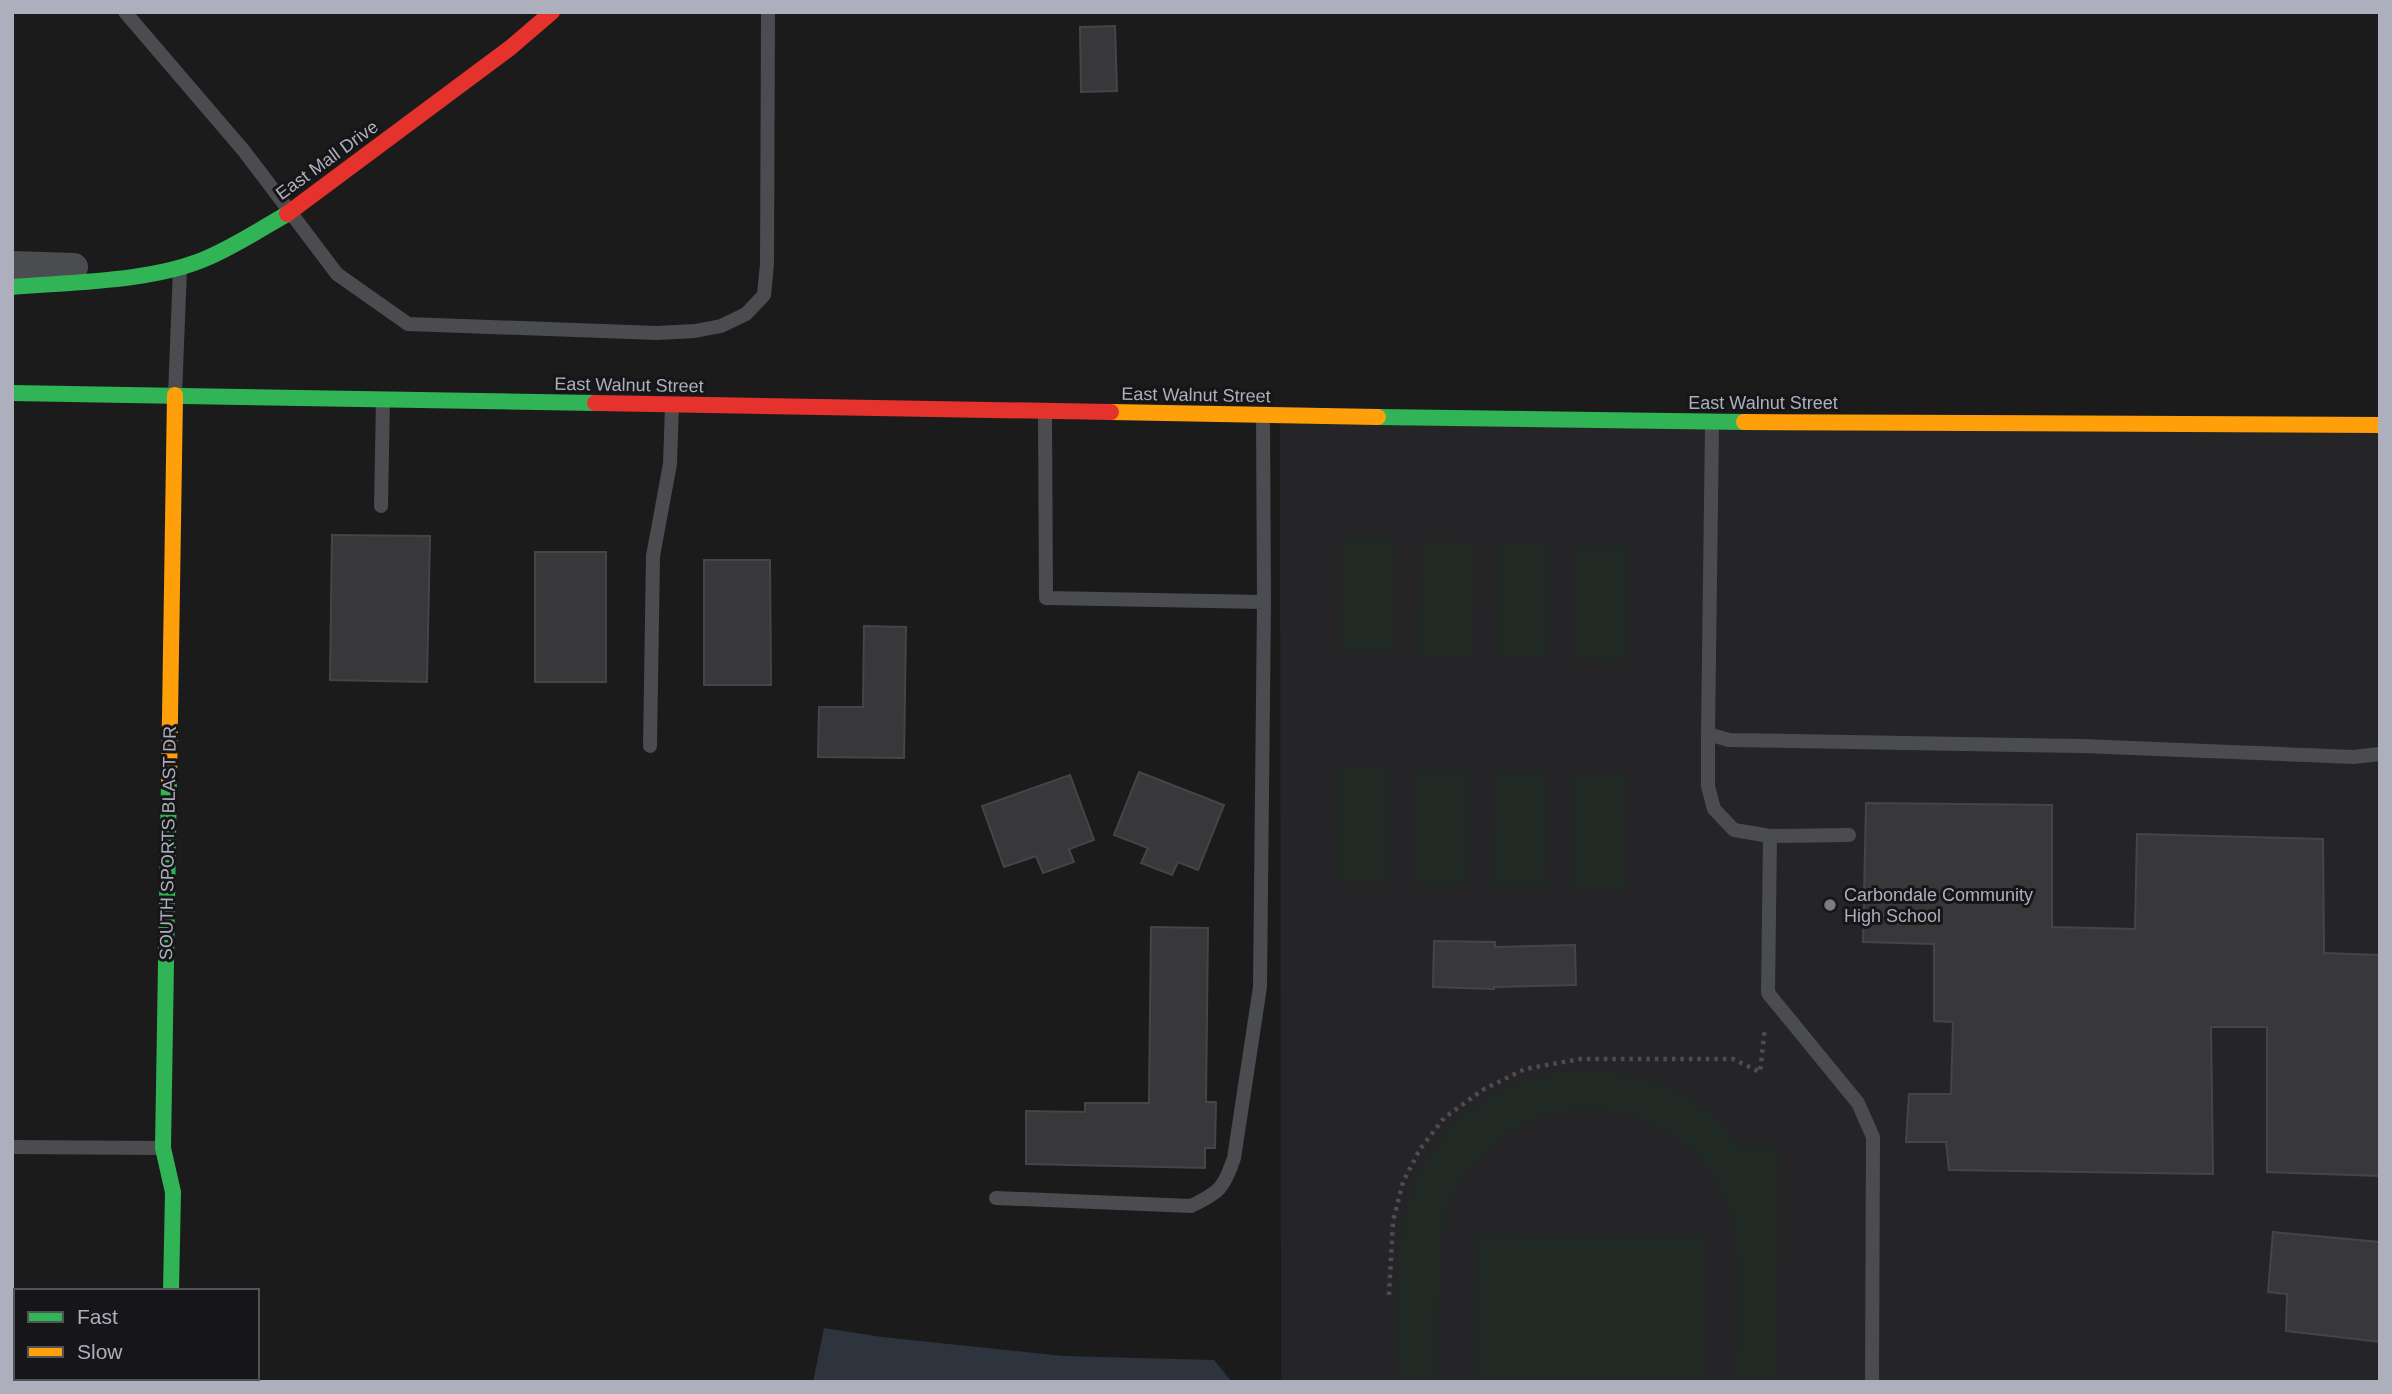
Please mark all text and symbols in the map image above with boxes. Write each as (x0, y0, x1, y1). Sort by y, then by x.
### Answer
street label: East Mall Drive (272, 116, 382, 204)
street label: East Walnut Street (554, 374, 704, 396)
street label: East Walnut Street (1121, 384, 1271, 406)
street label: East Walnut Street (1688, 393, 1838, 413)
street label: SOUTH SPORTS BLAST DR (156, 726, 180, 960)
place label: Carbondale Community High School (1844, 885, 2033, 926)
marker: Carbondale Community High School (1822, 897, 1838, 913)
legend (14, 1289, 259, 1380)
text: Fast (77, 1305, 118, 1328)
text: Slow (77, 1340, 123, 1363)

